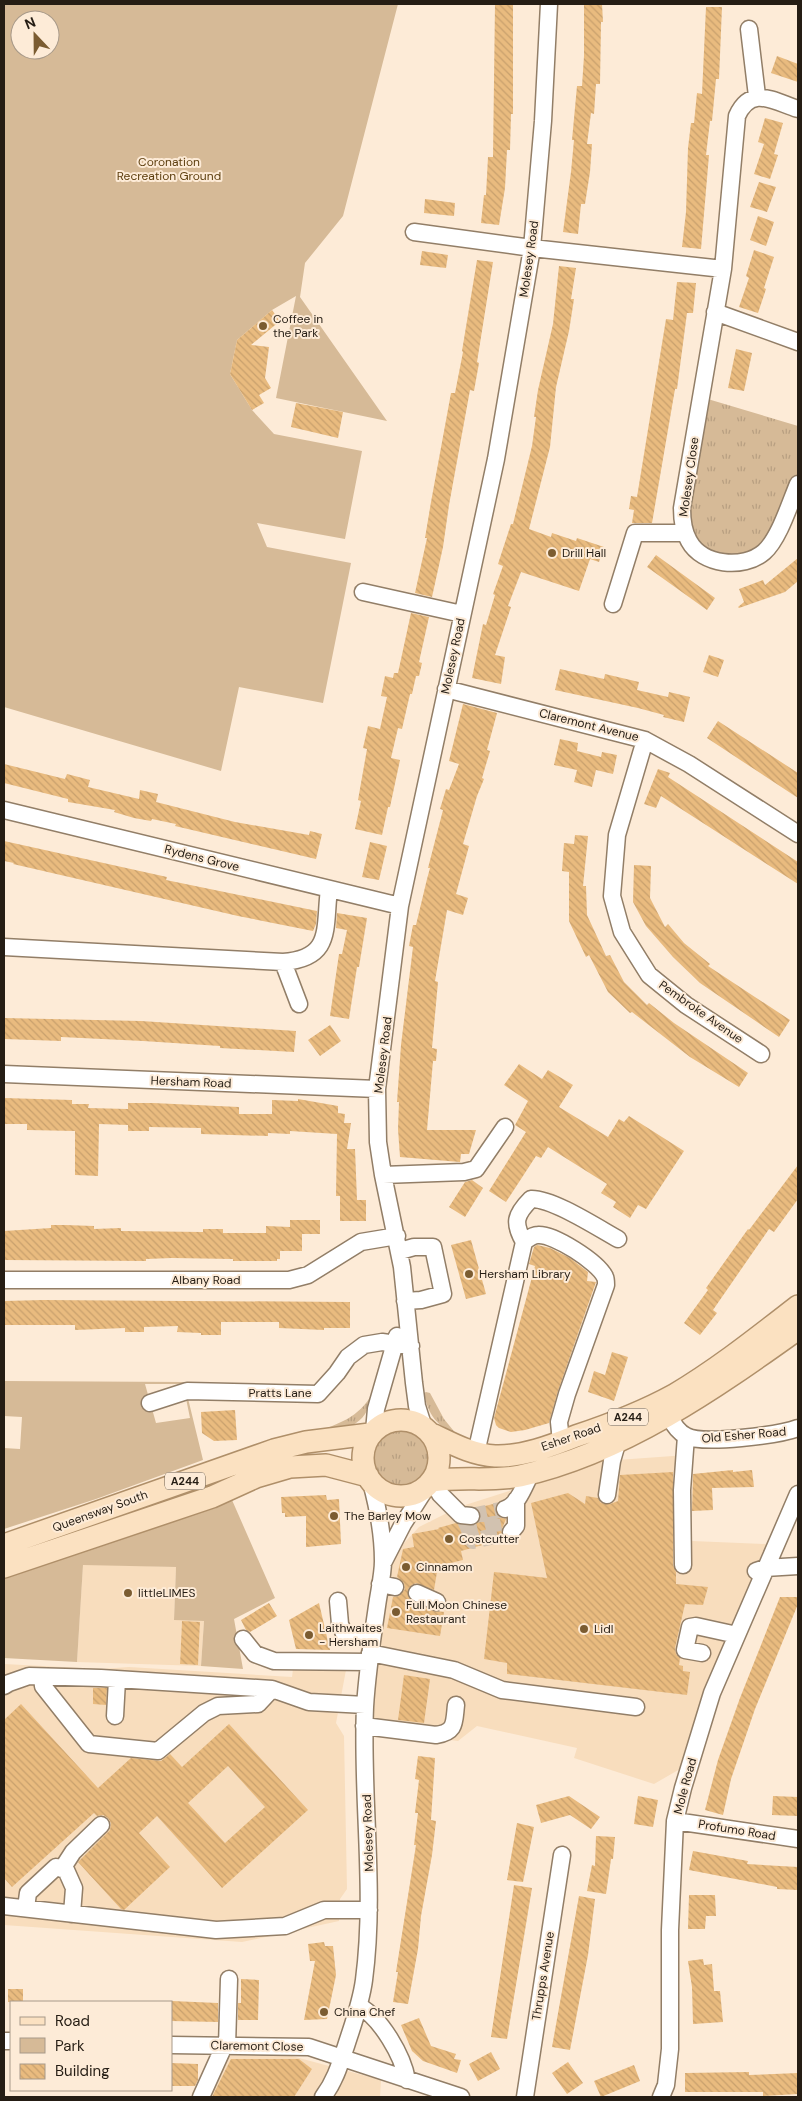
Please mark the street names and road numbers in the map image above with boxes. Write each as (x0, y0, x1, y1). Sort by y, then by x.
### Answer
street label: Molesey Road (516, 220, 542, 298)
street label: Molesey Close (675, 436, 703, 518)
street label: Molesey Road (437, 617, 469, 695)
street label: Claremont Avenue (537, 705, 641, 745)
street label: Rydens Grove (163, 841, 241, 875)
street label: Pembroke Avenue (656, 977, 746, 1047)
street label: Molesey Road (370, 1016, 396, 1094)
street label: Hersham Road (150, 1073, 232, 1091)
street label: Albany Road (171, 1272, 241, 1288)
street label: Pratts Lane (249, 1385, 312, 1401)
road number: A244 (608, 1408, 648, 1425)
street label: Esher Road (539, 1419, 603, 1455)
street label: Old Esher Road (701, 1423, 787, 1447)
road number: A244 (165, 1472, 205, 1490)
street label: Queensway South (50, 1486, 150, 1536)
street label: Mole Road (670, 1756, 700, 1816)
street label: Molesey Road (359, 1794, 377, 1872)
street label: Profumo Road (697, 1816, 777, 1844)
street label: Thrupps Avenue (528, 1930, 558, 2022)
street label: Claremont Close (211, 2037, 304, 2055)

